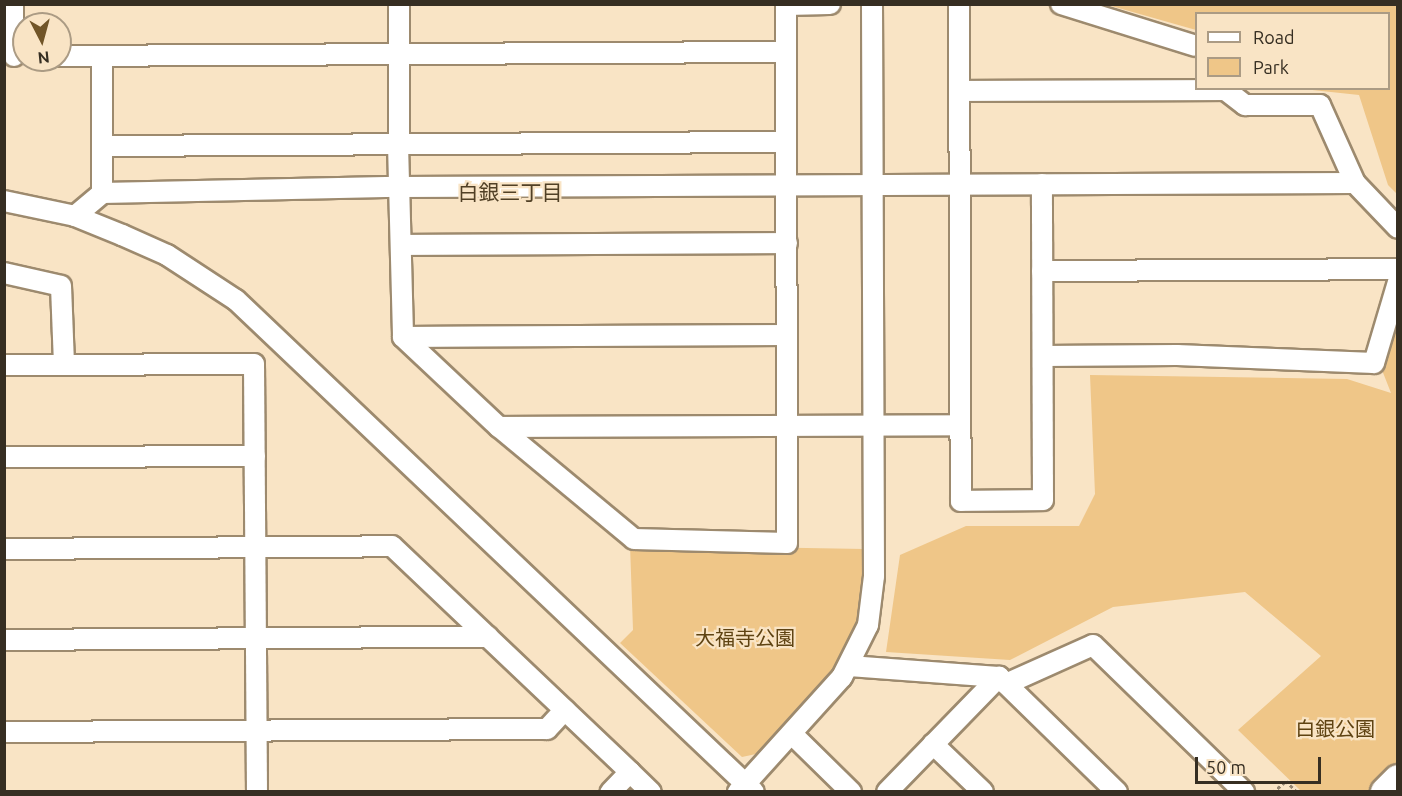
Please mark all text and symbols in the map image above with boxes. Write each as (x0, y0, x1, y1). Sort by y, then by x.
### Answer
north arrow (12, 12, 72, 72)
legend (1195, 12, 1390, 90)
text: Road (1253, 27, 1295, 47)
text: N (37, 48, 51, 67)
text: Park (1253, 57, 1289, 77)
district label: 白銀三丁目 (458, 179, 562, 205)
park label: 大福寺公園 (695, 625, 795, 649)
park label: 白銀公園 (1295, 716, 1375, 740)
scale bar (1198, 745, 1324, 783)
text: 50 m (1206, 757, 1246, 777)

